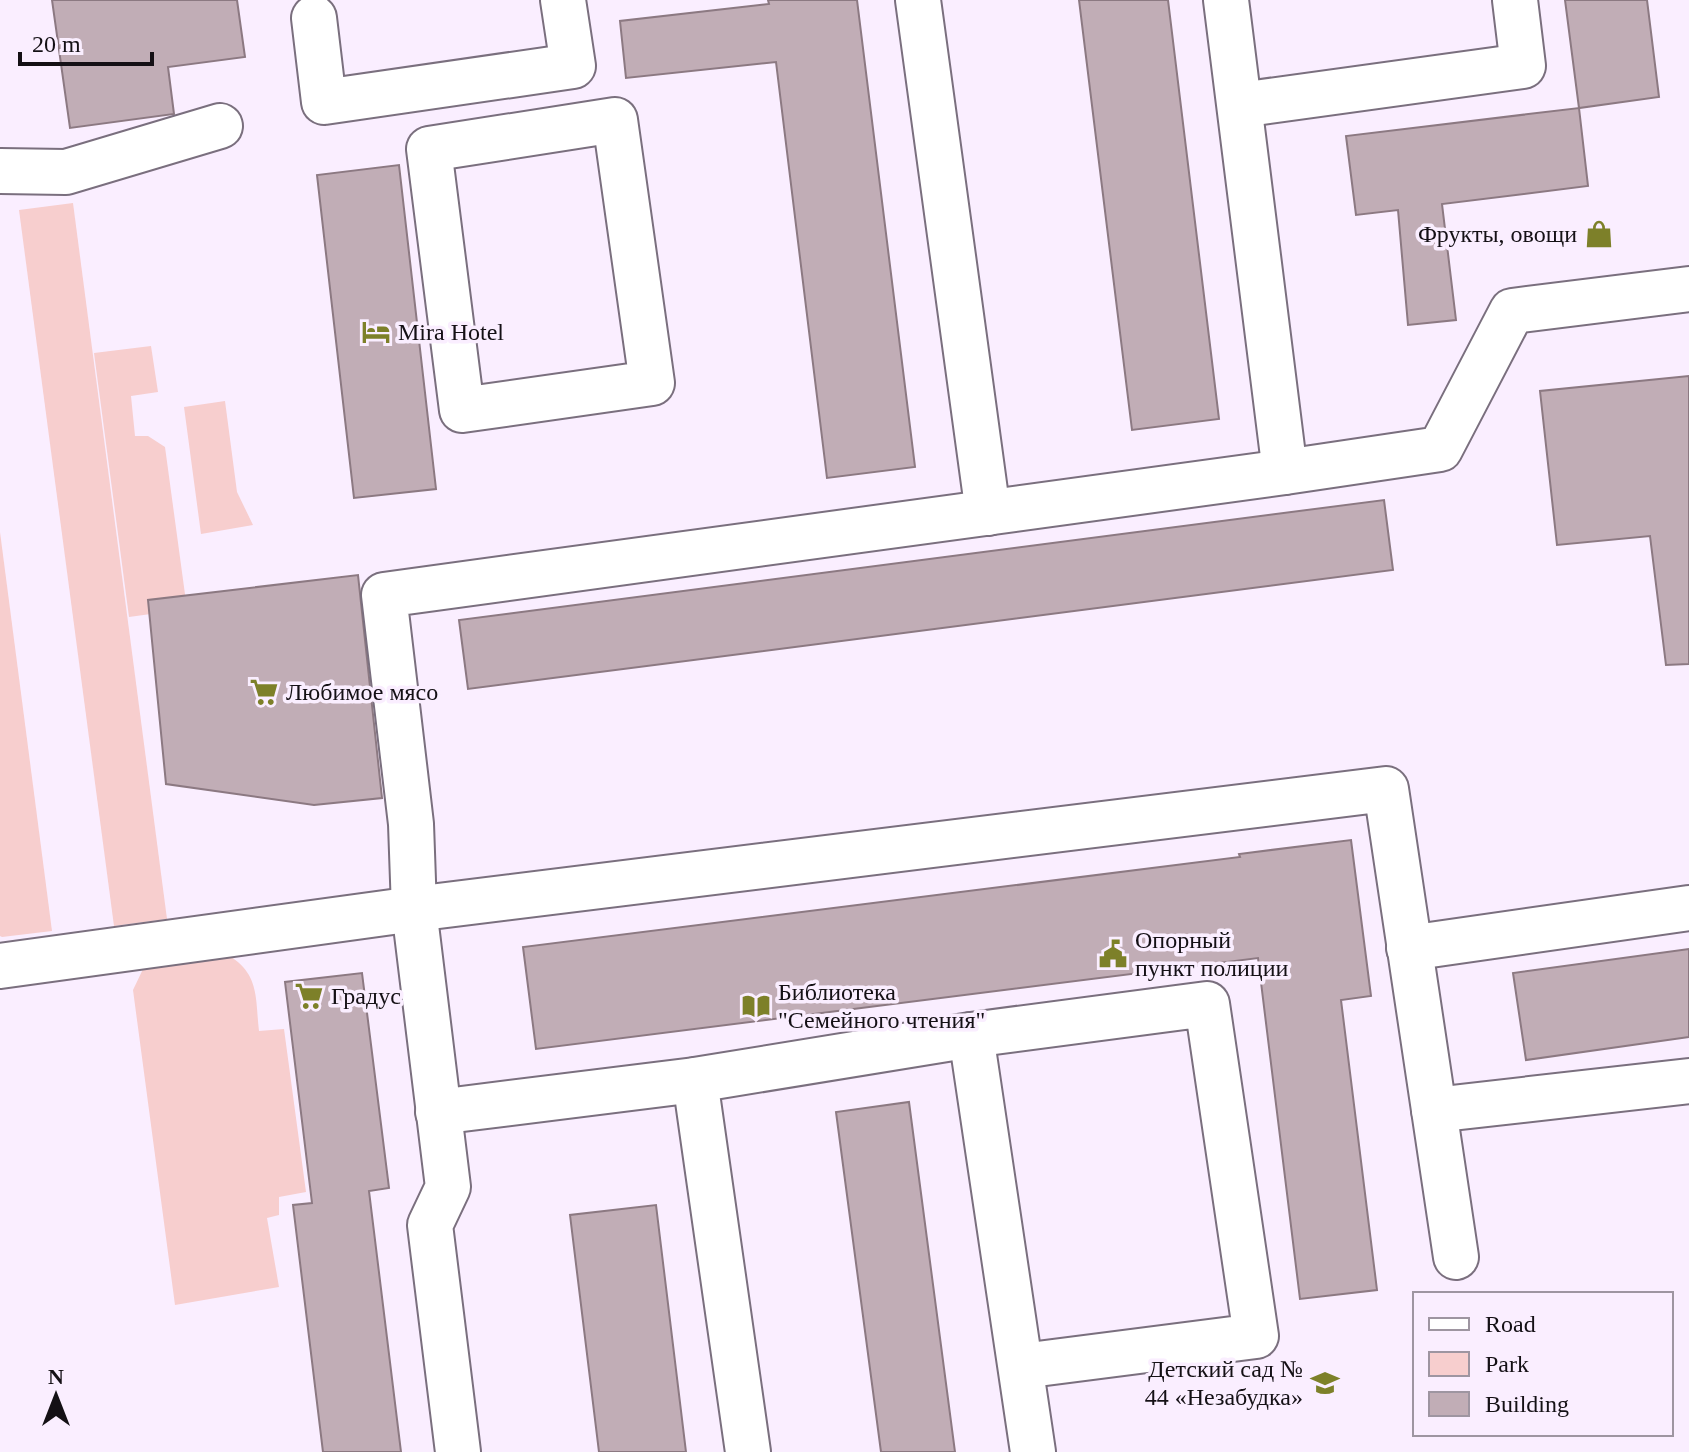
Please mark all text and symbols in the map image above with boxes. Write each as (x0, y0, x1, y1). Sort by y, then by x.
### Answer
scale bar (20, 16, 152, 66)
text: 20 m (32, 31, 81, 57)
shop icon: Фрукты, овощи (1584, 219, 1614, 249)
place label: Фрукты, овощи (1418, 221, 1577, 247)
hotel icon: Mira Hotel (361, 317, 391, 347)
place label: Mira Hotel (398, 319, 504, 345)
supermarket icon: Любимое мясо (249, 677, 279, 707)
place label: Любимое мясо (286, 679, 438, 705)
place label: Опорный пункт полиции (1135, 927, 1289, 981)
public building icon: Опорный пункт полиции (1098, 939, 1128, 969)
place label: Библиотека "Семейного чтения" (778, 979, 985, 1033)
supermarket icon: Градус (294, 981, 324, 1011)
place label: Градус (331, 983, 401, 1009)
library icon: Библиотека "Семейного чтения" (741, 991, 771, 1021)
legend (1413, 1292, 1673, 1436)
text: Road (1485, 1311, 1536, 1337)
text: Park (1485, 1351, 1529, 1377)
north arrow (16, 1356, 96, 1436)
place label: Детский сад № 44 «Незабудка» (1145, 1356, 1303, 1410)
text: N (48, 1364, 64, 1389)
school or university icon: Детский сад № 44 «Незабудка» (1310, 1368, 1340, 1398)
text: Building (1485, 1391, 1569, 1417)

